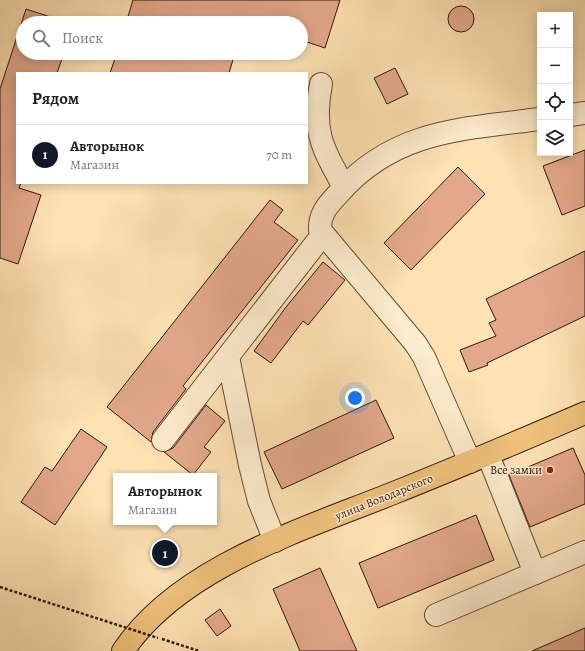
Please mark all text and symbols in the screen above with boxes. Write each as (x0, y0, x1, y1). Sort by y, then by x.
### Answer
map controls (537, 12, 573, 156)
button: + (537, 12, 573, 48)
search box (16, 16, 308, 60)
icon: search (30, 27, 52, 49)
text: Поиск (62, 28, 103, 48)
button: − (537, 48, 573, 84)
button: locate (537, 84, 573, 120)
text: Рядом (32, 87, 79, 110)
button: layers (537, 120, 573, 156)
text: Авторынок (70, 136, 144, 156)
text: 1 (43, 146, 47, 163)
text: 70 m (266, 146, 292, 163)
text: Магазин (70, 156, 119, 173)
your location (345, 388, 365, 408)
place label: Все замки (490, 462, 542, 478)
marker: Все замки (545, 465, 555, 475)
street label: улица Володарского (332, 470, 435, 524)
popup (113, 473, 217, 525)
text: Авторынок (128, 481, 202, 501)
text: Магазин (128, 501, 177, 518)
pin: 1 (152, 538, 178, 568)

